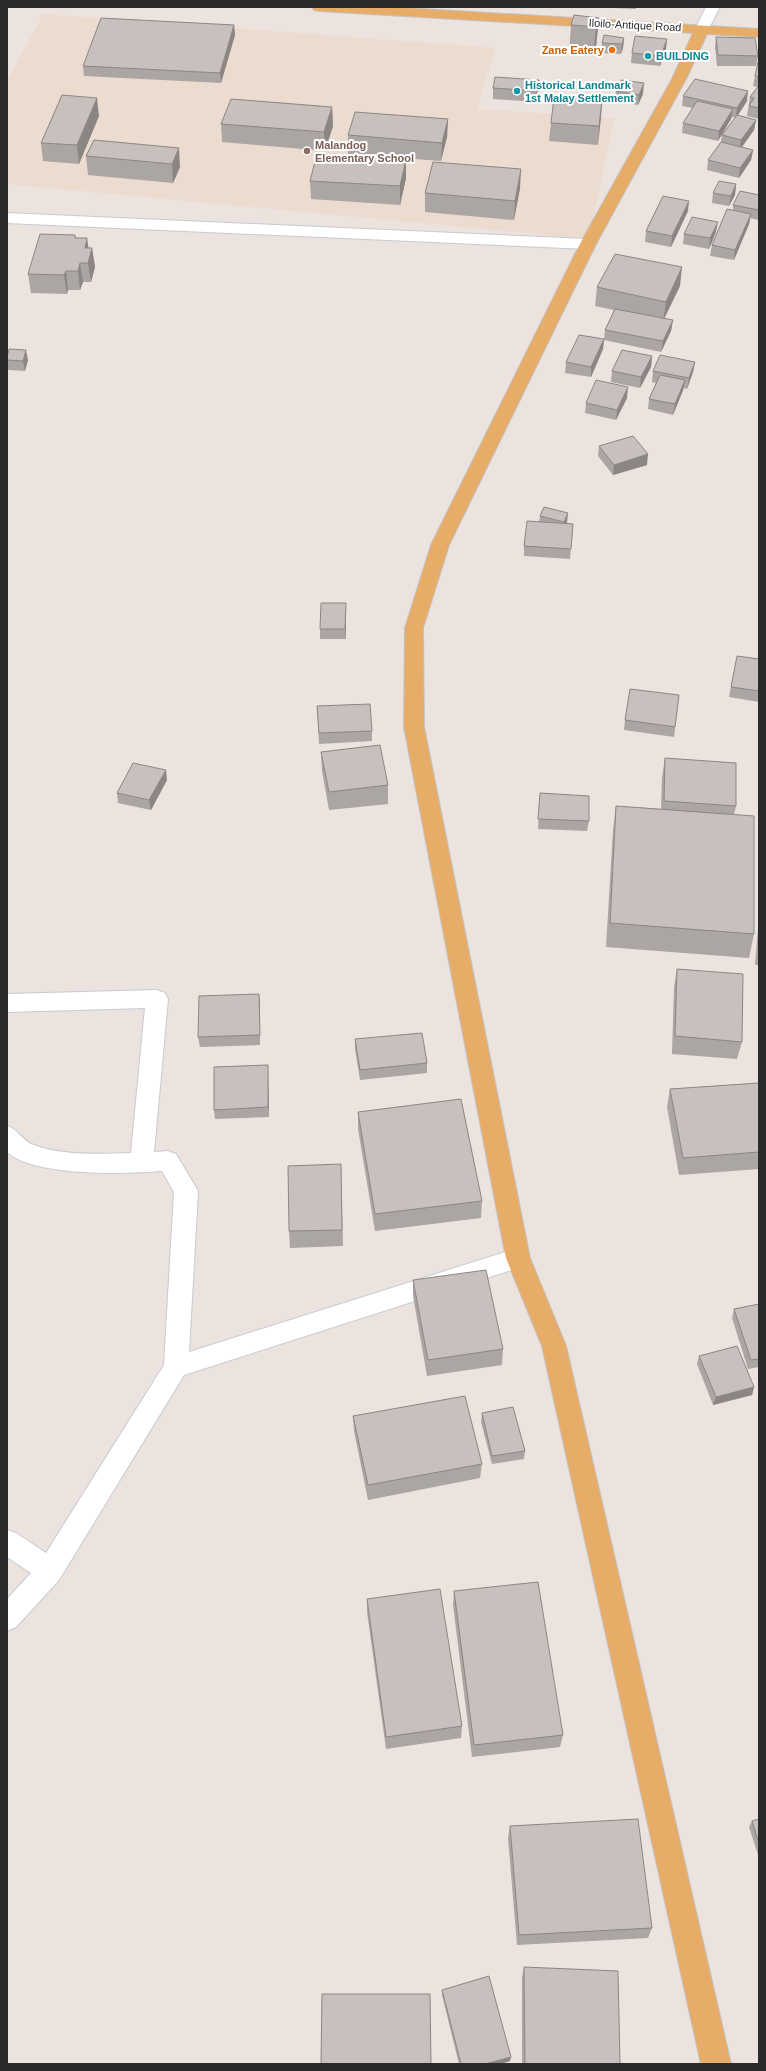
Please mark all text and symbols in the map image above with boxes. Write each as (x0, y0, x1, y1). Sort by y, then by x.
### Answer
street label: Iloilo-Antique Road (588, 17, 682, 33)
place label: Zane Eatery (542, 44, 605, 56)
marker: Zane Eatery (607, 45, 617, 55)
place label: BUILDING (656, 50, 709, 62)
marker: BUILDING (643, 51, 653, 61)
place label: Historical Landmark 1st Malay Settlement (525, 79, 634, 104)
marker: Historical Landmark 1st Malay Settlement (512, 86, 522, 96)
place label: Malandog Elementary School (315, 139, 414, 164)
marker: Malandog Elementary School (302, 146, 312, 156)

